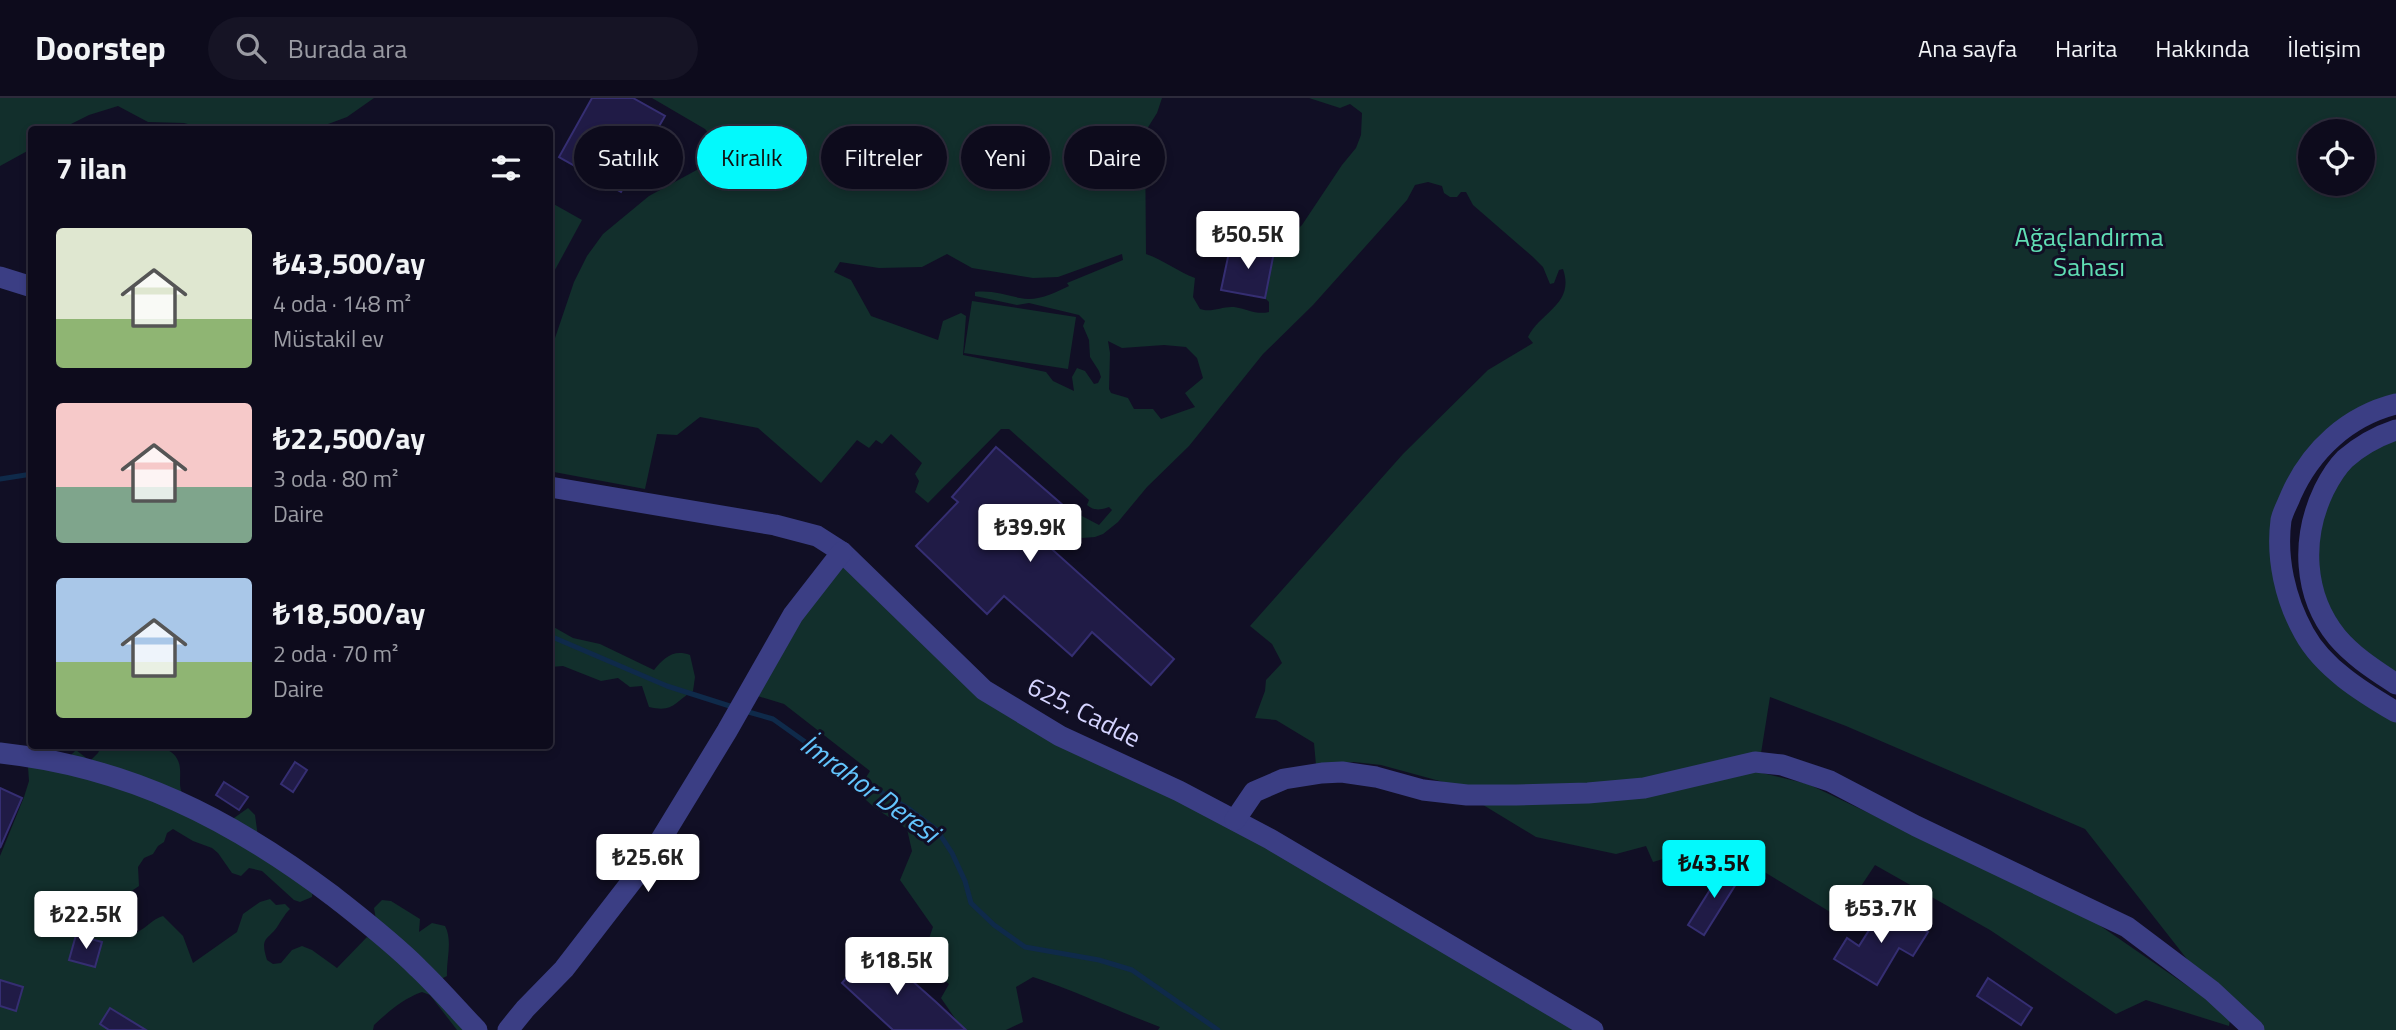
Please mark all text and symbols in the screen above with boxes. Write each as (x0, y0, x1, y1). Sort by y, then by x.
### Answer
search box (208, 17, 698, 80)
text: Doorstep (35, 23, 166, 73)
icon: search (232, 29, 270, 67)
text: Burada ara (288, 29, 407, 68)
text: Ana sayfa (1918, 30, 2017, 66)
text: Harita (2055, 30, 2117, 66)
text: Hakkında (2155, 30, 2249, 66)
text: İletişim (2287, 30, 2361, 66)
map controls (2298, 119, 2375, 196)
button: locate (2298, 119, 2375, 196)
chip: Satılık (574, 126, 683, 189)
chip: Kiralık (697, 126, 807, 189)
chip: Filtreler (821, 126, 947, 189)
chip: Yeni (961, 126, 1050, 189)
chip: Daire (1064, 126, 1165, 189)
text: 7 ilan (56, 145, 127, 191)
icon: filters (487, 149, 525, 187)
pin: ₺50.5K (1191, 212, 1305, 271)
text: ₺50.5K (1212, 216, 1284, 251)
park label: Ağaçlandırma Sahası (2014, 217, 2164, 286)
text: ₺43,500/ay (273, 240, 425, 286)
icon: home (112, 256, 196, 340)
text: 4 oda · 148 m² (273, 286, 411, 321)
text: Müstakil ev (273, 321, 384, 356)
text: ₺22,500/ay (273, 415, 425, 461)
icon: home (112, 431, 196, 515)
text: 3 oda · 80 m² (273, 461, 398, 496)
text: Daire (273, 496, 324, 531)
pin: ₺39.9K (973, 504, 1087, 564)
text: ₺39.9K (994, 509, 1066, 544)
text: ₺18,500/ay (273, 590, 425, 636)
icon: home (112, 606, 196, 690)
text: 2 oda · 70 m² (273, 636, 398, 671)
street label: 625. Cadde (1021, 666, 1148, 757)
text: Daire (273, 671, 324, 706)
water label: İmrahor Deresi (792, 722, 951, 855)
pin: ₺25.6K (591, 834, 705, 894)
text: ₺25.6K (612, 839, 684, 874)
pin: ₺43.5K (1657, 840, 1771, 900)
text: ₺43.5K (1678, 845, 1750, 880)
pin: ₺53.7K (1824, 886, 1938, 945)
text: ₺53.7K (1845, 890, 1917, 925)
pin: ₺22.5K (29, 892, 143, 951)
text: ₺22.5K (50, 896, 122, 931)
pin: ₺18.5K (840, 937, 954, 997)
text: ₺18.5K (861, 942, 933, 977)

